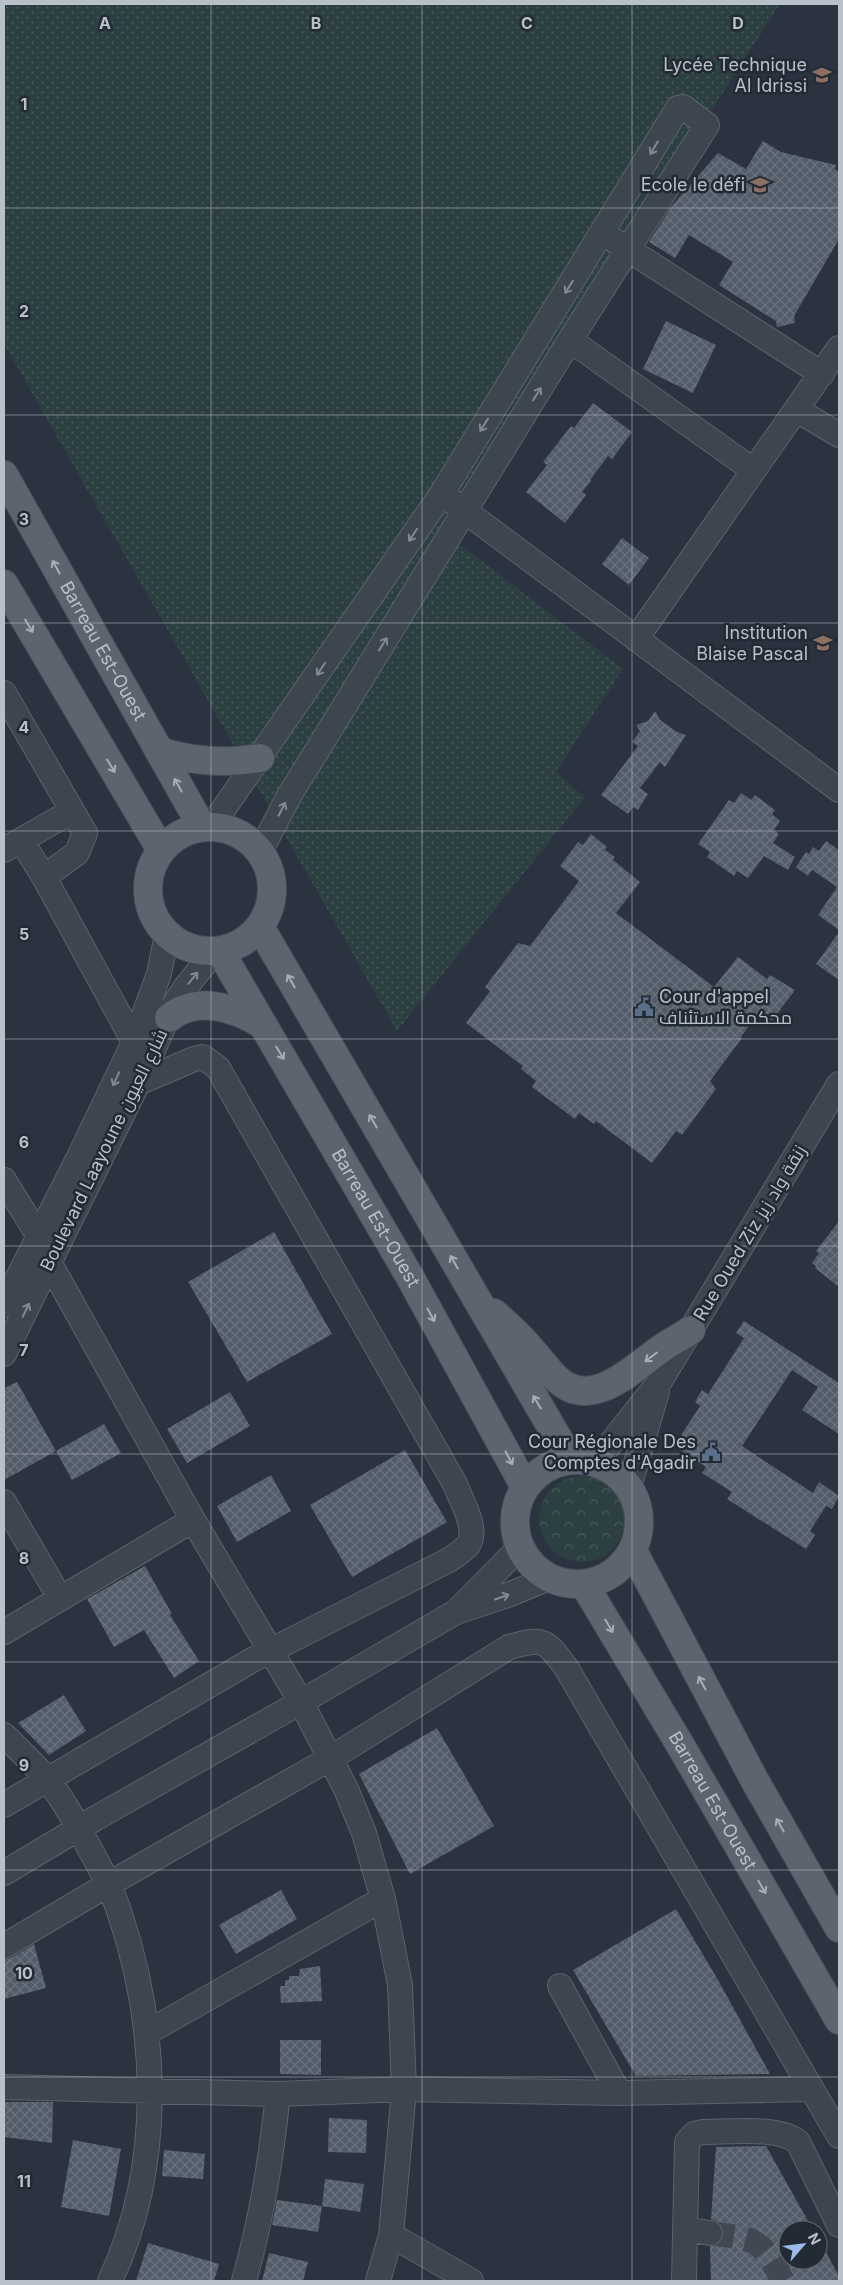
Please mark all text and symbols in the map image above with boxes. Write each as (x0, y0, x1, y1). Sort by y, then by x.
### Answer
text: A (99, 13, 111, 33)
text: B (311, 13, 321, 33)
text: C (521, 13, 533, 33)
text: D (732, 13, 744, 33)
place label: Lycée Technique Al Idrissi (663, 54, 807, 96)
school or university icon: Lycée Technique Al Idrissi (811, 64, 833, 86)
text: 1 (21, 94, 27, 114)
one-way arrow (648, 141, 658, 155)
place label: Ecole le défi (641, 174, 745, 195)
school or university icon: Ecole le défi (749, 174, 771, 196)
one-way arrow (563, 279, 573, 293)
text: 2 (19, 301, 29, 321)
one-way arrow (532, 388, 542, 402)
one-way arrow (478, 418, 488, 432)
text: 3 (19, 509, 29, 529)
one-way arrow (408, 528, 418, 542)
one-way arrow (50, 560, 60, 575)
street label: Barreau Est-Ouest (56, 577, 151, 724)
one-way arrow (24, 618, 34, 632)
place label: Institution Blaise Pascal (696, 622, 808, 664)
school or university icon: Institution Blaise Pascal (812, 632, 834, 654)
one-way arrow (378, 638, 388, 652)
one-way arrow (316, 662, 327, 676)
text: 4 (19, 717, 30, 737)
one-way arrow (106, 758, 116, 773)
one-way arrow (173, 778, 183, 792)
one-way arrow (277, 801, 287, 816)
text: 5 (19, 924, 29, 944)
one-way arrow (187, 972, 198, 985)
one-way arrow (286, 974, 296, 989)
place label: Cour d'appel محكمة الاستئناف (659, 986, 792, 1028)
public building icon: Cour d'appel محكمة الاستئناف (633, 996, 655, 1018)
street label: Boulevard Laayoune شارع العيون (36, 1025, 173, 1275)
one-way arrow (275, 1046, 285, 1060)
one-way arrow (111, 1071, 121, 1086)
one-way arrow (368, 1115, 378, 1129)
text: 6 (19, 1132, 29, 1152)
street label: Rue Oued Ziz زنقة واد زيز (689, 1141, 811, 1325)
street label: Barreau Est-Ouest (328, 1145, 424, 1291)
one-way arrow (449, 1256, 459, 1270)
one-way arrow (21, 1303, 31, 1318)
one-way arrow (427, 1308, 437, 1322)
text: 7 (19, 1340, 29, 1360)
one-way arrow (644, 1352, 658, 1362)
one-way arrow (532, 1396, 542, 1410)
place label: Cour Régionale Des Comptes d'Agadir (528, 1431, 696, 1473)
public building icon: Cour Régionale Des Comptes d'Agadir (700, 1441, 722, 1463)
one-way arrow (505, 1450, 514, 1465)
text: 8 (19, 1548, 29, 1568)
one-way arrow (494, 1592, 509, 1601)
one-way arrow (605, 1619, 615, 1633)
one-way arrow (697, 1675, 707, 1690)
street label: Barreau Est-Ouest (665, 1728, 761, 1874)
text: 9 (19, 1755, 29, 1775)
one-way arrow (775, 1818, 785, 1833)
one-way arrow (758, 1879, 768, 1893)
text: 10 (15, 1963, 33, 1983)
text: 11 (17, 2171, 31, 2191)
north arrow (778, 2220, 828, 2270)
text: N (805, 2230, 825, 2247)

